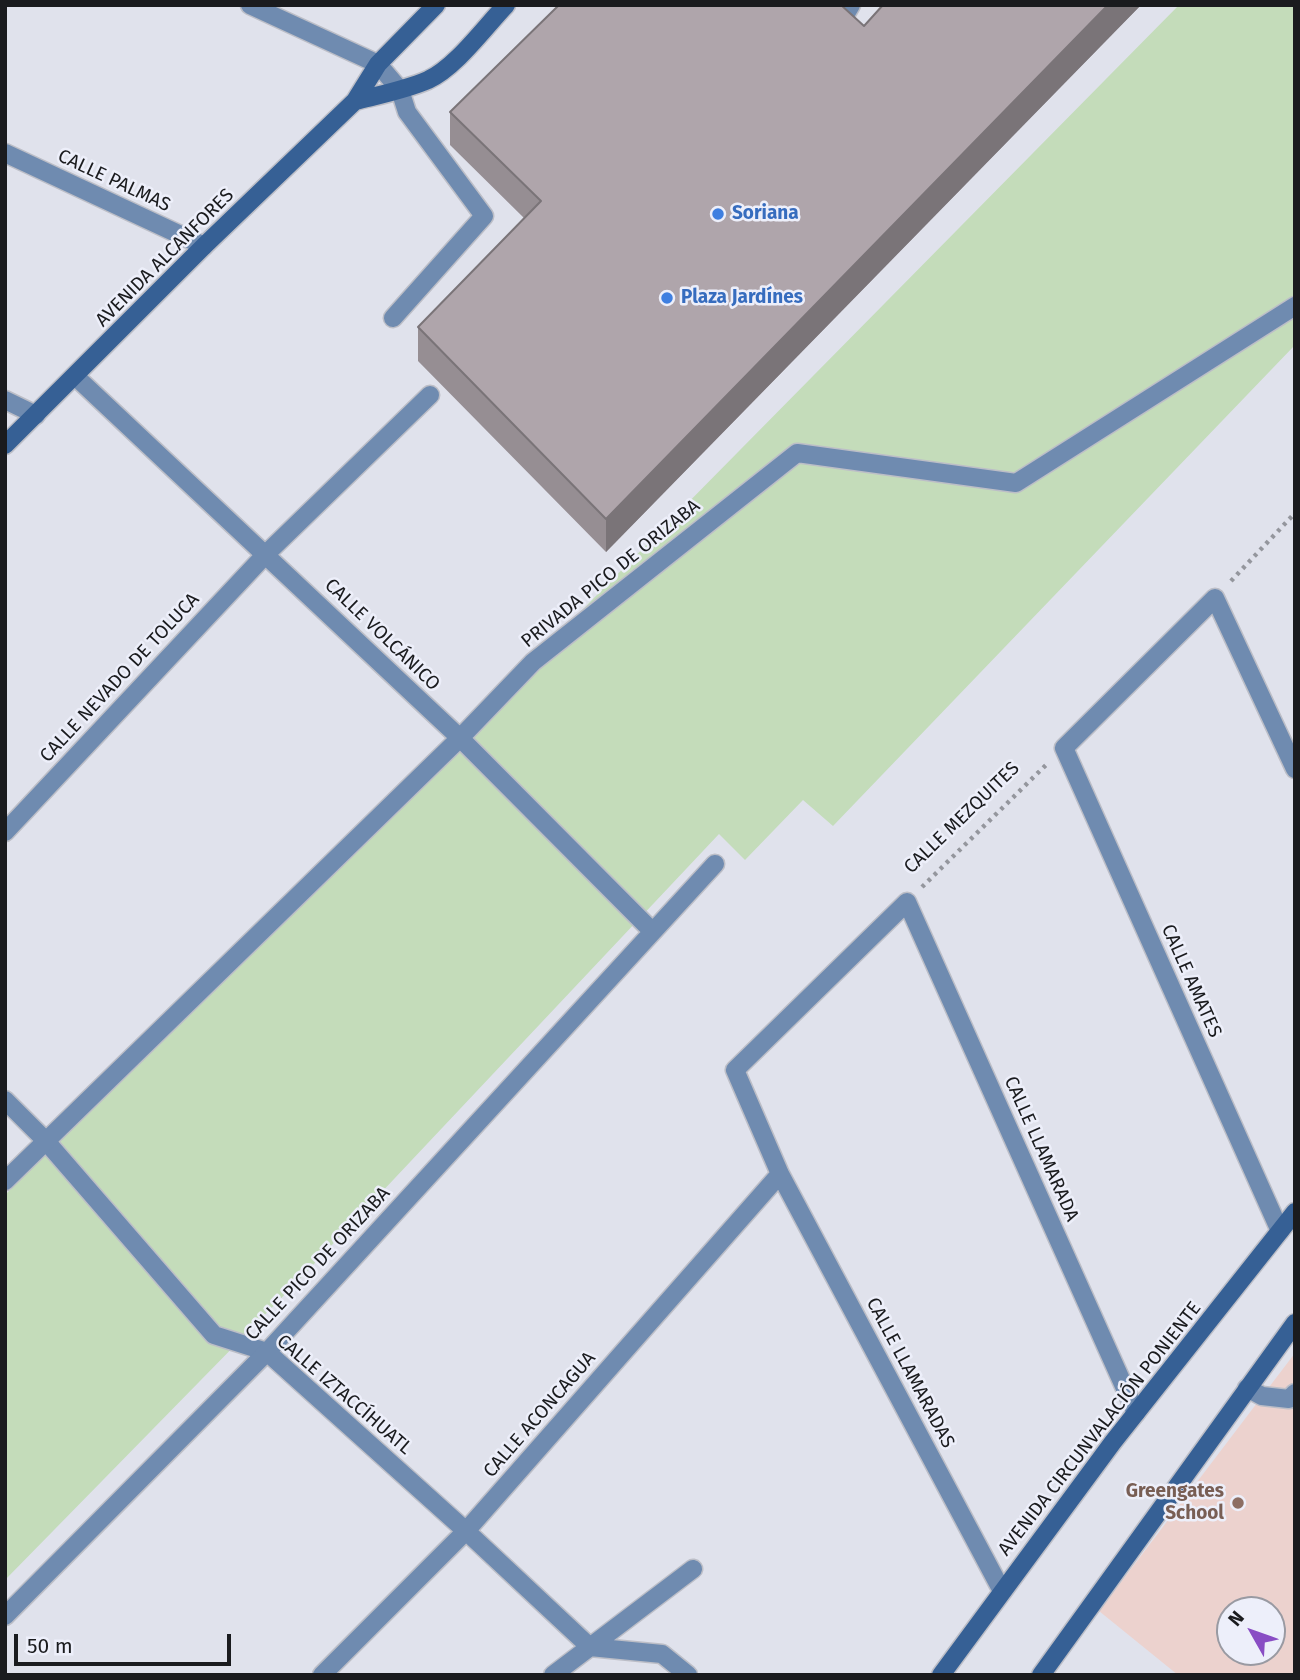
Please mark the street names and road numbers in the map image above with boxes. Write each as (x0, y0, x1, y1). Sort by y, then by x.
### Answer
street label: CALLE PALMAS (54, 145, 174, 217)
street label: AVENIDA ALCANFORES (91, 184, 239, 332)
street label: PRIVADA PICO DE ORIZABA (517, 495, 705, 653)
street label: CALLE VOLCÁNICO (320, 574, 444, 696)
street label: CALLE NEVADO DE TOLUCA (36, 589, 204, 767)
street label: CALLE MEZQUITES (900, 757, 1024, 879)
street label: CALLE AMATES (1156, 921, 1226, 1041)
street label: CALLE LLAMARADA (999, 1073, 1083, 1225)
street label: CALLE PICO DE ORIZABA (241, 1183, 395, 1345)
street label: CALLE LLAMARADAS (861, 1294, 959, 1452)
street label: AVENIDA CIRCUNVALACIÓN PONIENTE (994, 1297, 1206, 1561)
street label: CALLE IZTACCÍHUATL (272, 1330, 416, 1460)
street label: CALLE ACONCAGUA (479, 1347, 601, 1483)

